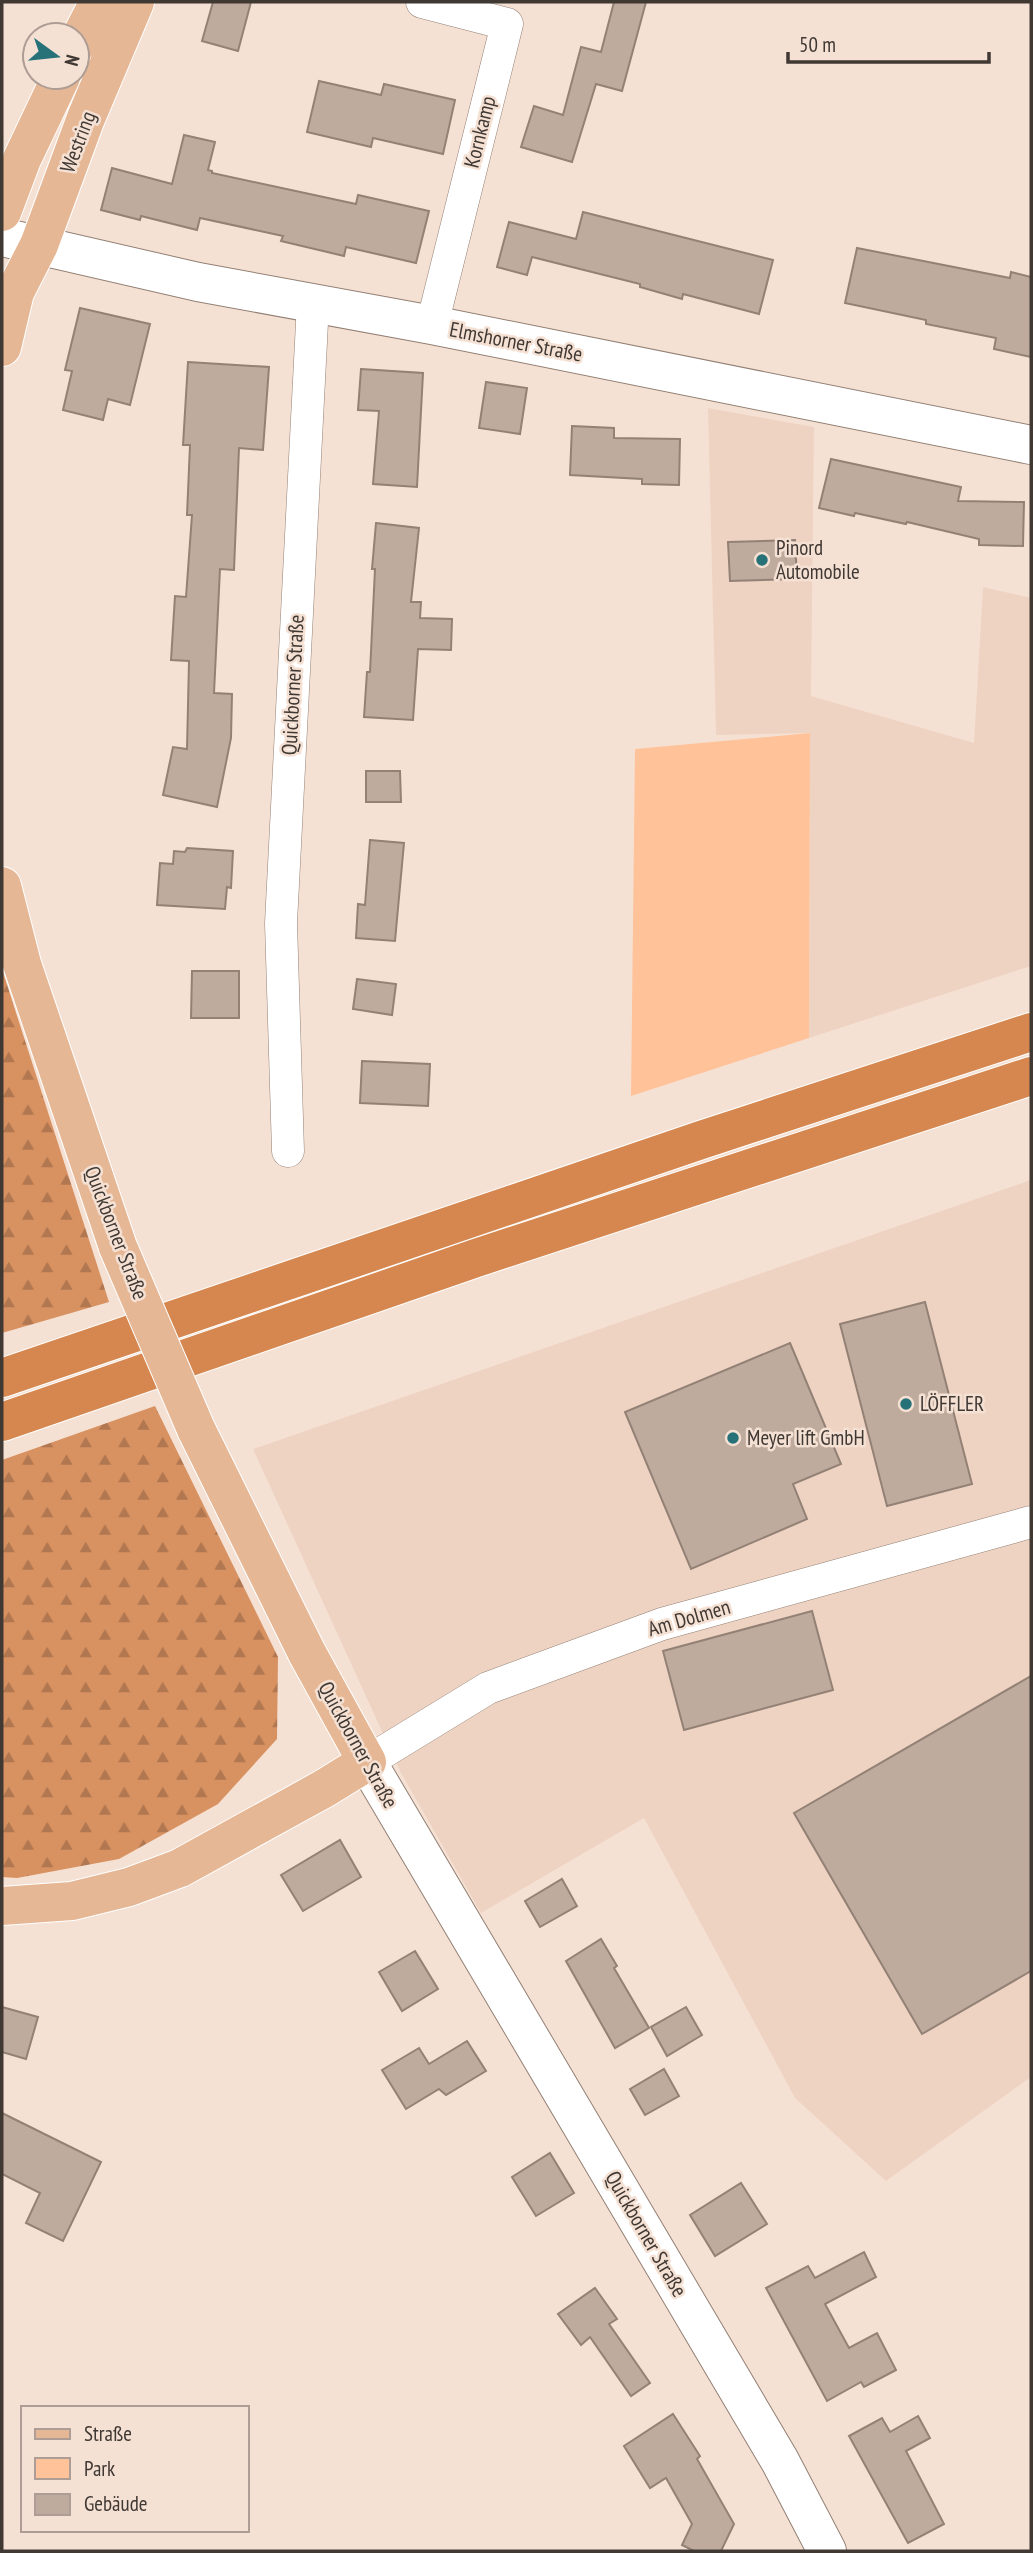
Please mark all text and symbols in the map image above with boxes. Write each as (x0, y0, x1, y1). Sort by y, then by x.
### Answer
north arrow (21, 21, 91, 91)
scale bar (788, 21, 989, 65)
text: 50 m (799, 31, 836, 58)
text: N (60, 52, 85, 68)
street label: Kornkamp (458, 93, 501, 171)
street label: Westring (54, 107, 102, 176)
street label: Elmshorner Straße (447, 315, 585, 368)
place label: Pinord Automobile (776, 534, 860, 585)
marker: Pinord Automobile (754, 552, 770, 568)
street label: Quickborner Straße (275, 614, 310, 756)
street label: Quickborner Straße (79, 1162, 154, 1303)
place label: LÖFFLER (920, 1390, 984, 1417)
marker: LÖFFLER (898, 1396, 914, 1412)
place label: Meyer lift GmbH (747, 1424, 865, 1451)
marker: Meyer lift GmbH (725, 1430, 741, 1446)
street label: Am Dolmen (644, 1593, 733, 1642)
street label: Quickborner Straße (313, 1677, 404, 1813)
street label: Quickborner Straße (600, 2166, 693, 2301)
legend (21, 2406, 248, 2532)
text: Straße (84, 2420, 132, 2447)
text: Park (84, 2455, 115, 2482)
text: Gebäude (84, 2490, 147, 2517)

